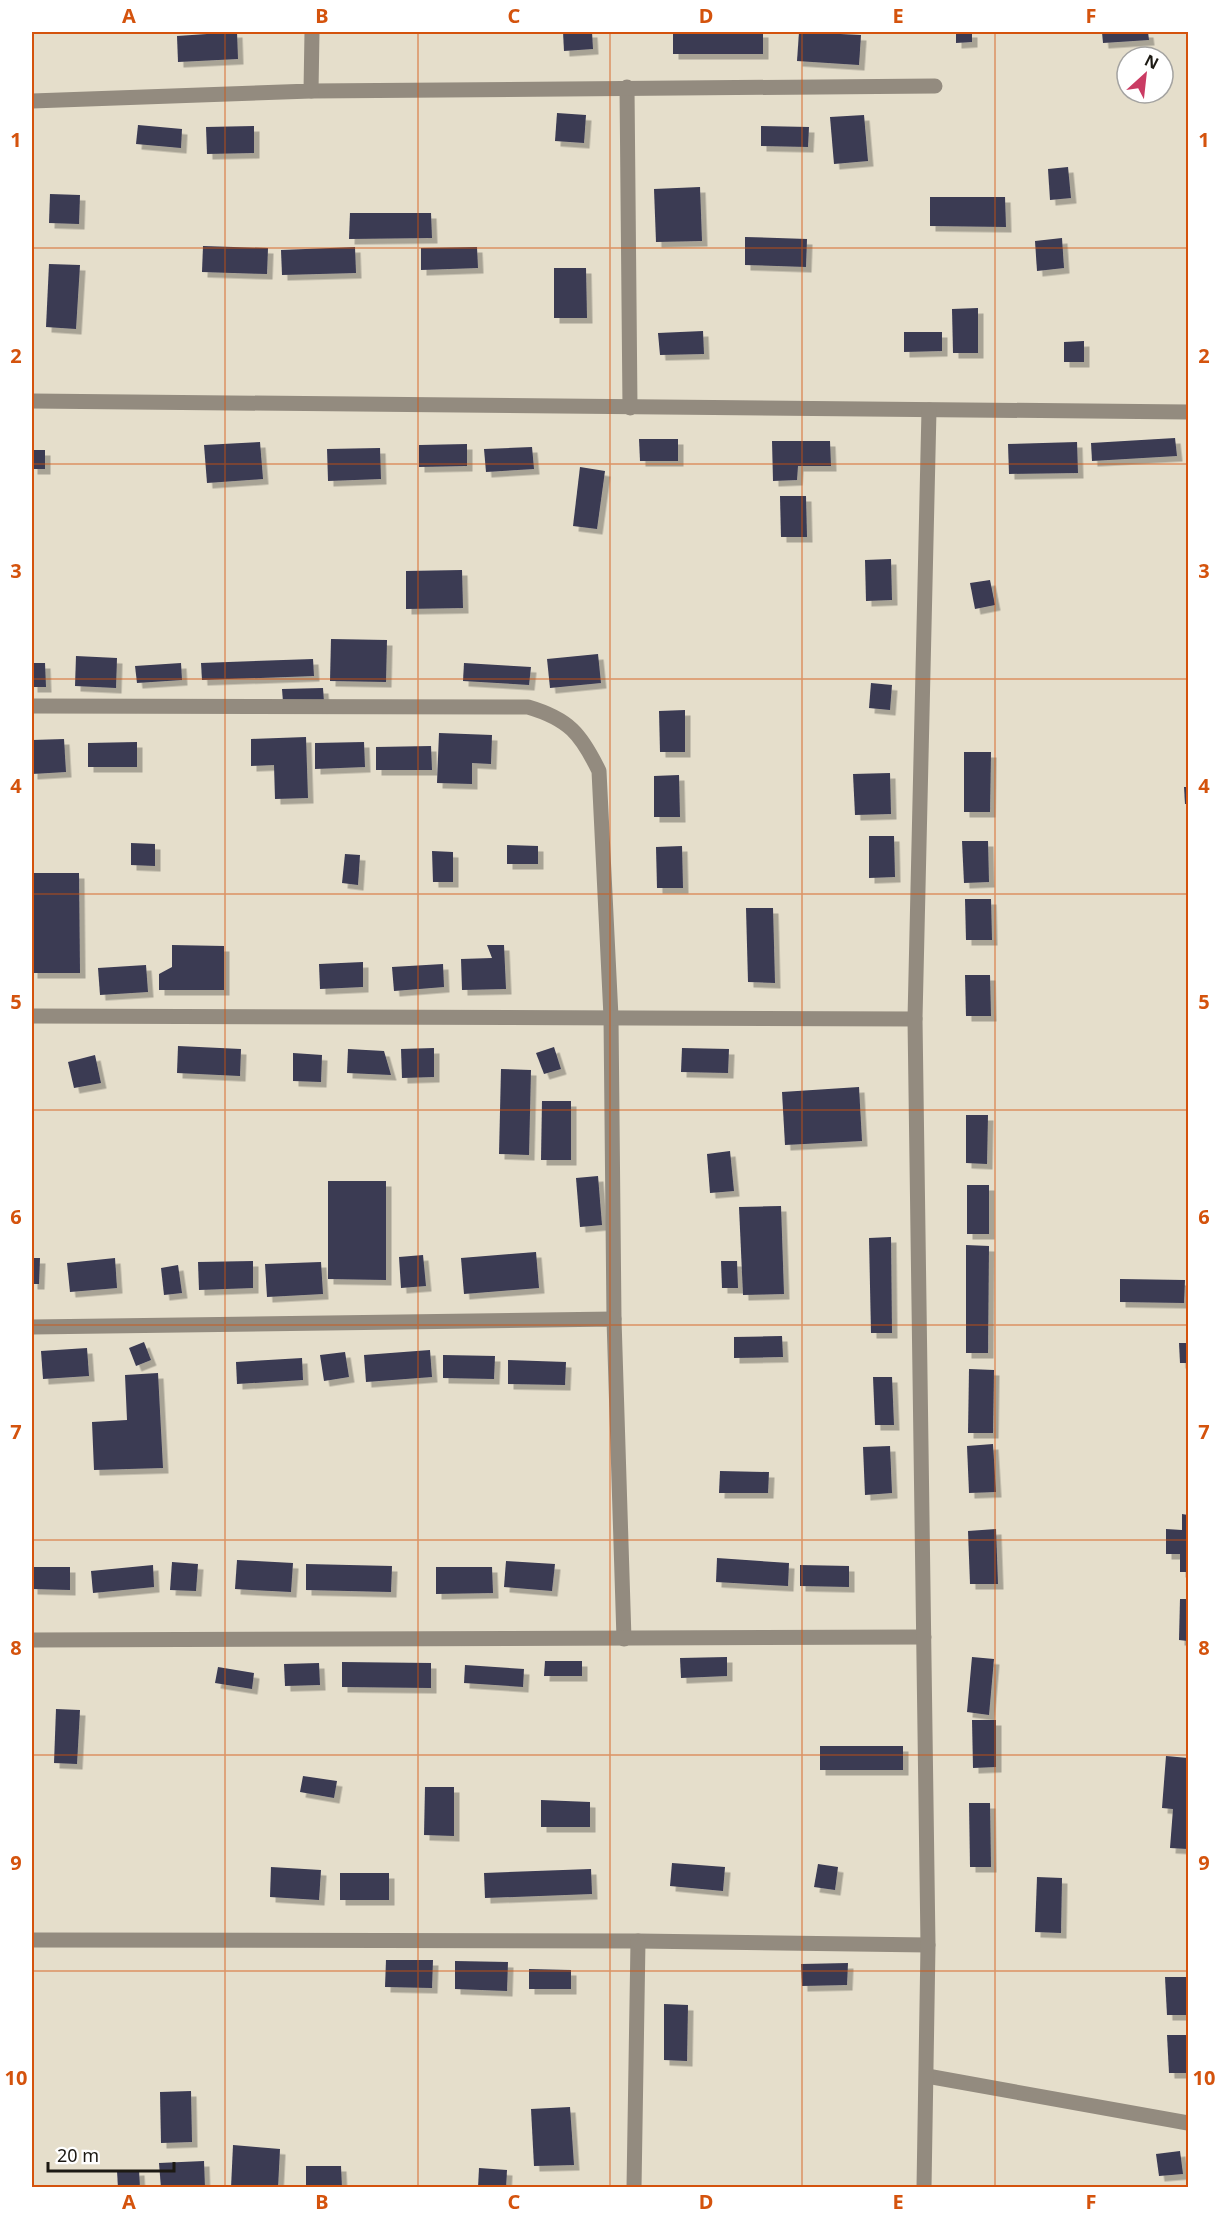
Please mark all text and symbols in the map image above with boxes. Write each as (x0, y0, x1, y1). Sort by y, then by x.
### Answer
text: A (122, 2, 136, 29)
text: B (315, 2, 329, 29)
text: C (508, 2, 521, 29)
text: D (699, 2, 713, 29)
text: E (892, 2, 904, 29)
text: F (1086, 2, 1096, 29)
north arrow (1115, 45, 1175, 105)
text: N (1141, 49, 1163, 74)
text: 1 (10, 126, 22, 153)
text: 1 (1198, 126, 1210, 153)
text: 2 (10, 342, 22, 369)
text: 2 (1198, 342, 1210, 369)
text: 3 (10, 557, 22, 584)
text: 3 (1198, 557, 1210, 584)
text: 4 (10, 772, 22, 799)
text: 4 (1198, 772, 1210, 799)
text: 5 (10, 988, 22, 1015)
text: 5 (1198, 988, 1210, 1015)
text: 6 (10, 1203, 22, 1230)
text: 6 (1198, 1203, 1210, 1230)
text: 7 (10, 1418, 22, 1445)
text: 7 (1198, 1418, 1210, 1445)
text: 8 (10, 1634, 22, 1661)
text: 8 (1198, 1634, 1210, 1661)
text: 9 (10, 1849, 22, 1876)
text: 9 (1198, 1849, 1210, 1876)
text: 10 (5, 2064, 27, 2091)
text: 10 (1193, 2064, 1215, 2091)
scale bar (48, 2135, 174, 2173)
text: 20 m (57, 2143, 99, 2167)
text: A (122, 2188, 136, 2215)
text: B (315, 2188, 329, 2215)
text: C (508, 2188, 521, 2215)
text: D (699, 2188, 713, 2215)
text: E (892, 2188, 904, 2215)
text: F (1086, 2188, 1096, 2215)

